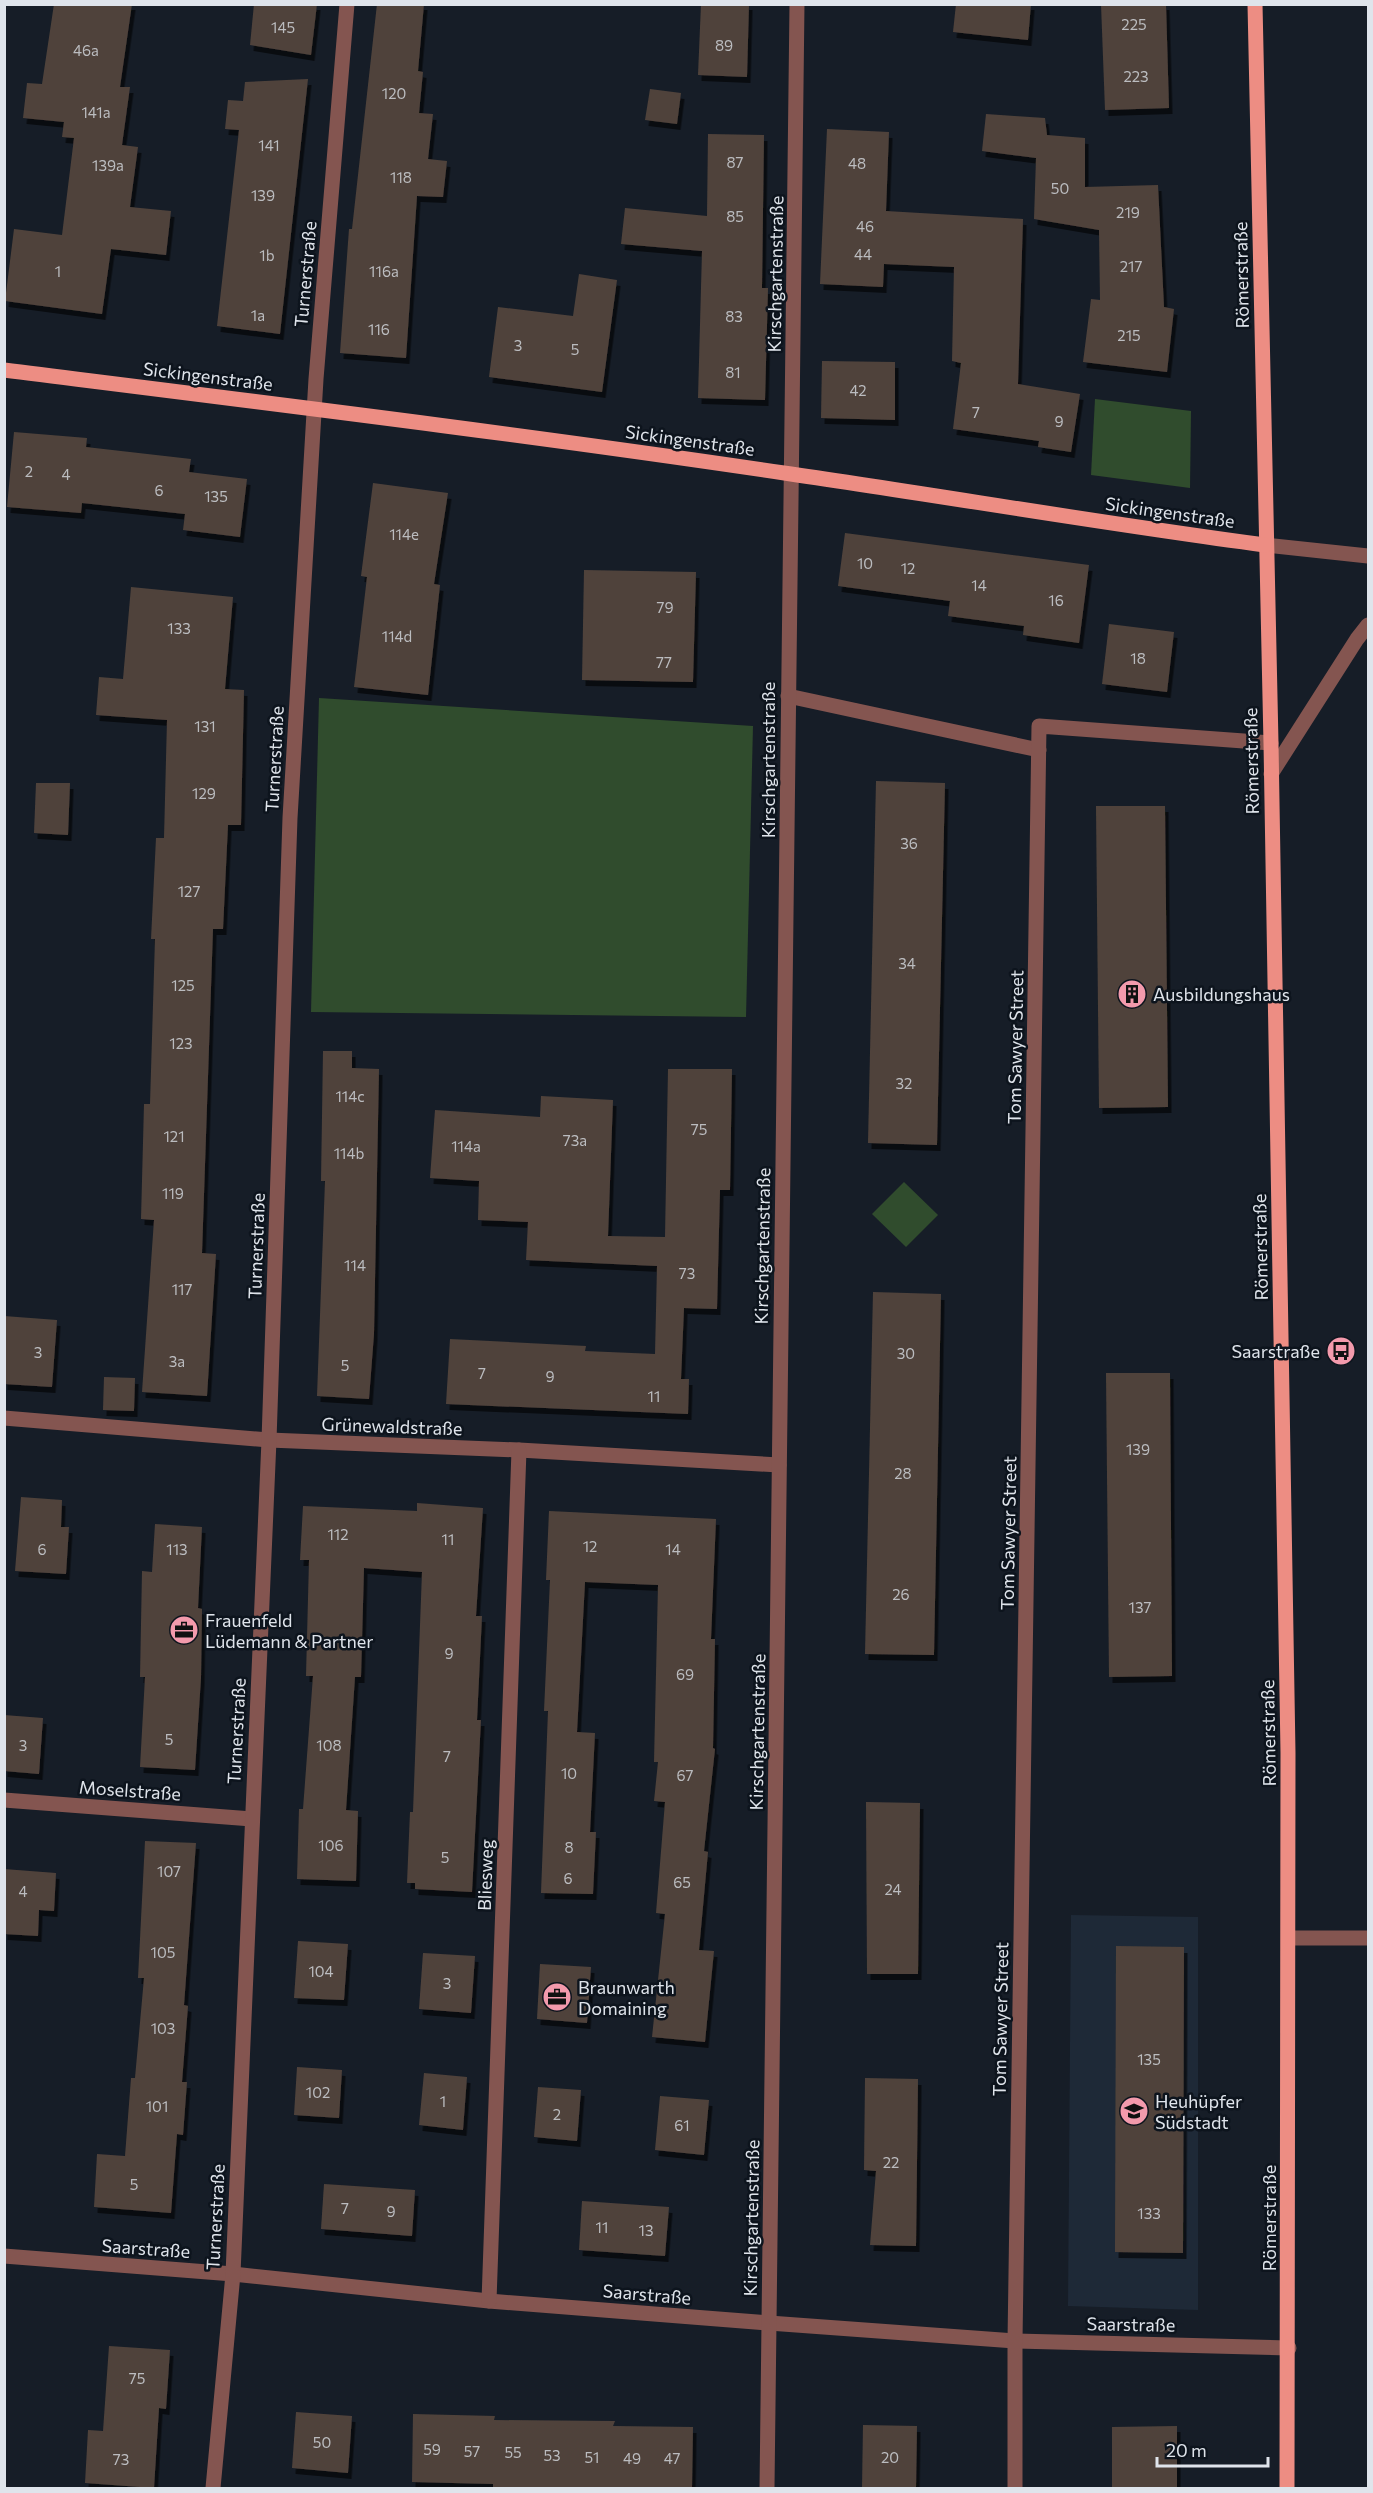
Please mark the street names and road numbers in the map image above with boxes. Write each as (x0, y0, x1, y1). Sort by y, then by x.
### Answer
street label: Kirschgartenstraße (763, 195, 787, 353)
street label: Turnerstraße (289, 220, 321, 328)
street label: Römerstraße (1229, 221, 1253, 329)
street label: Sickingenstraße (142, 357, 274, 395)
street label: Sickingenstraße (624, 420, 756, 460)
street label: Sickingenstraße (1104, 492, 1236, 532)
street label: Kirschgartenstraße (757, 682, 779, 838)
street label: Turnerstraße (260, 705, 288, 813)
street label: Römerstraße (1239, 707, 1263, 815)
street label: Tom Sawyer Street (1003, 970, 1027, 1124)
street label: Kirschgartenstraße (750, 1167, 774, 1325)
street label: Turnerstraße (243, 1192, 269, 1300)
street label: Römerstraße (1248, 1193, 1272, 1301)
street label: Grünewaldstraße (321, 1413, 463, 1439)
street label: Tom Sawyer Street (996, 1456, 1020, 1610)
street label: Kirschgartenstraße (745, 1653, 769, 1811)
street label: Turnerstraße (222, 1677, 250, 1785)
street label: Römerstraße (1256, 1679, 1280, 1787)
street label: Moselstraße (78, 1775, 182, 1805)
street label: Bliesweg (473, 1839, 497, 1911)
street label: Tom Sawyer Street (988, 1942, 1012, 2096)
street label: Kirschgartenstraße (739, 2139, 763, 2297)
street label: Turnerstraße (201, 2163, 229, 2271)
street label: Römerstraße (1258, 2165, 1280, 2271)
street label: Saarstraße (101, 2234, 191, 2262)
street label: Saarstraße (602, 2279, 692, 2309)
street label: Saarstraße (1087, 2312, 1175, 2336)

